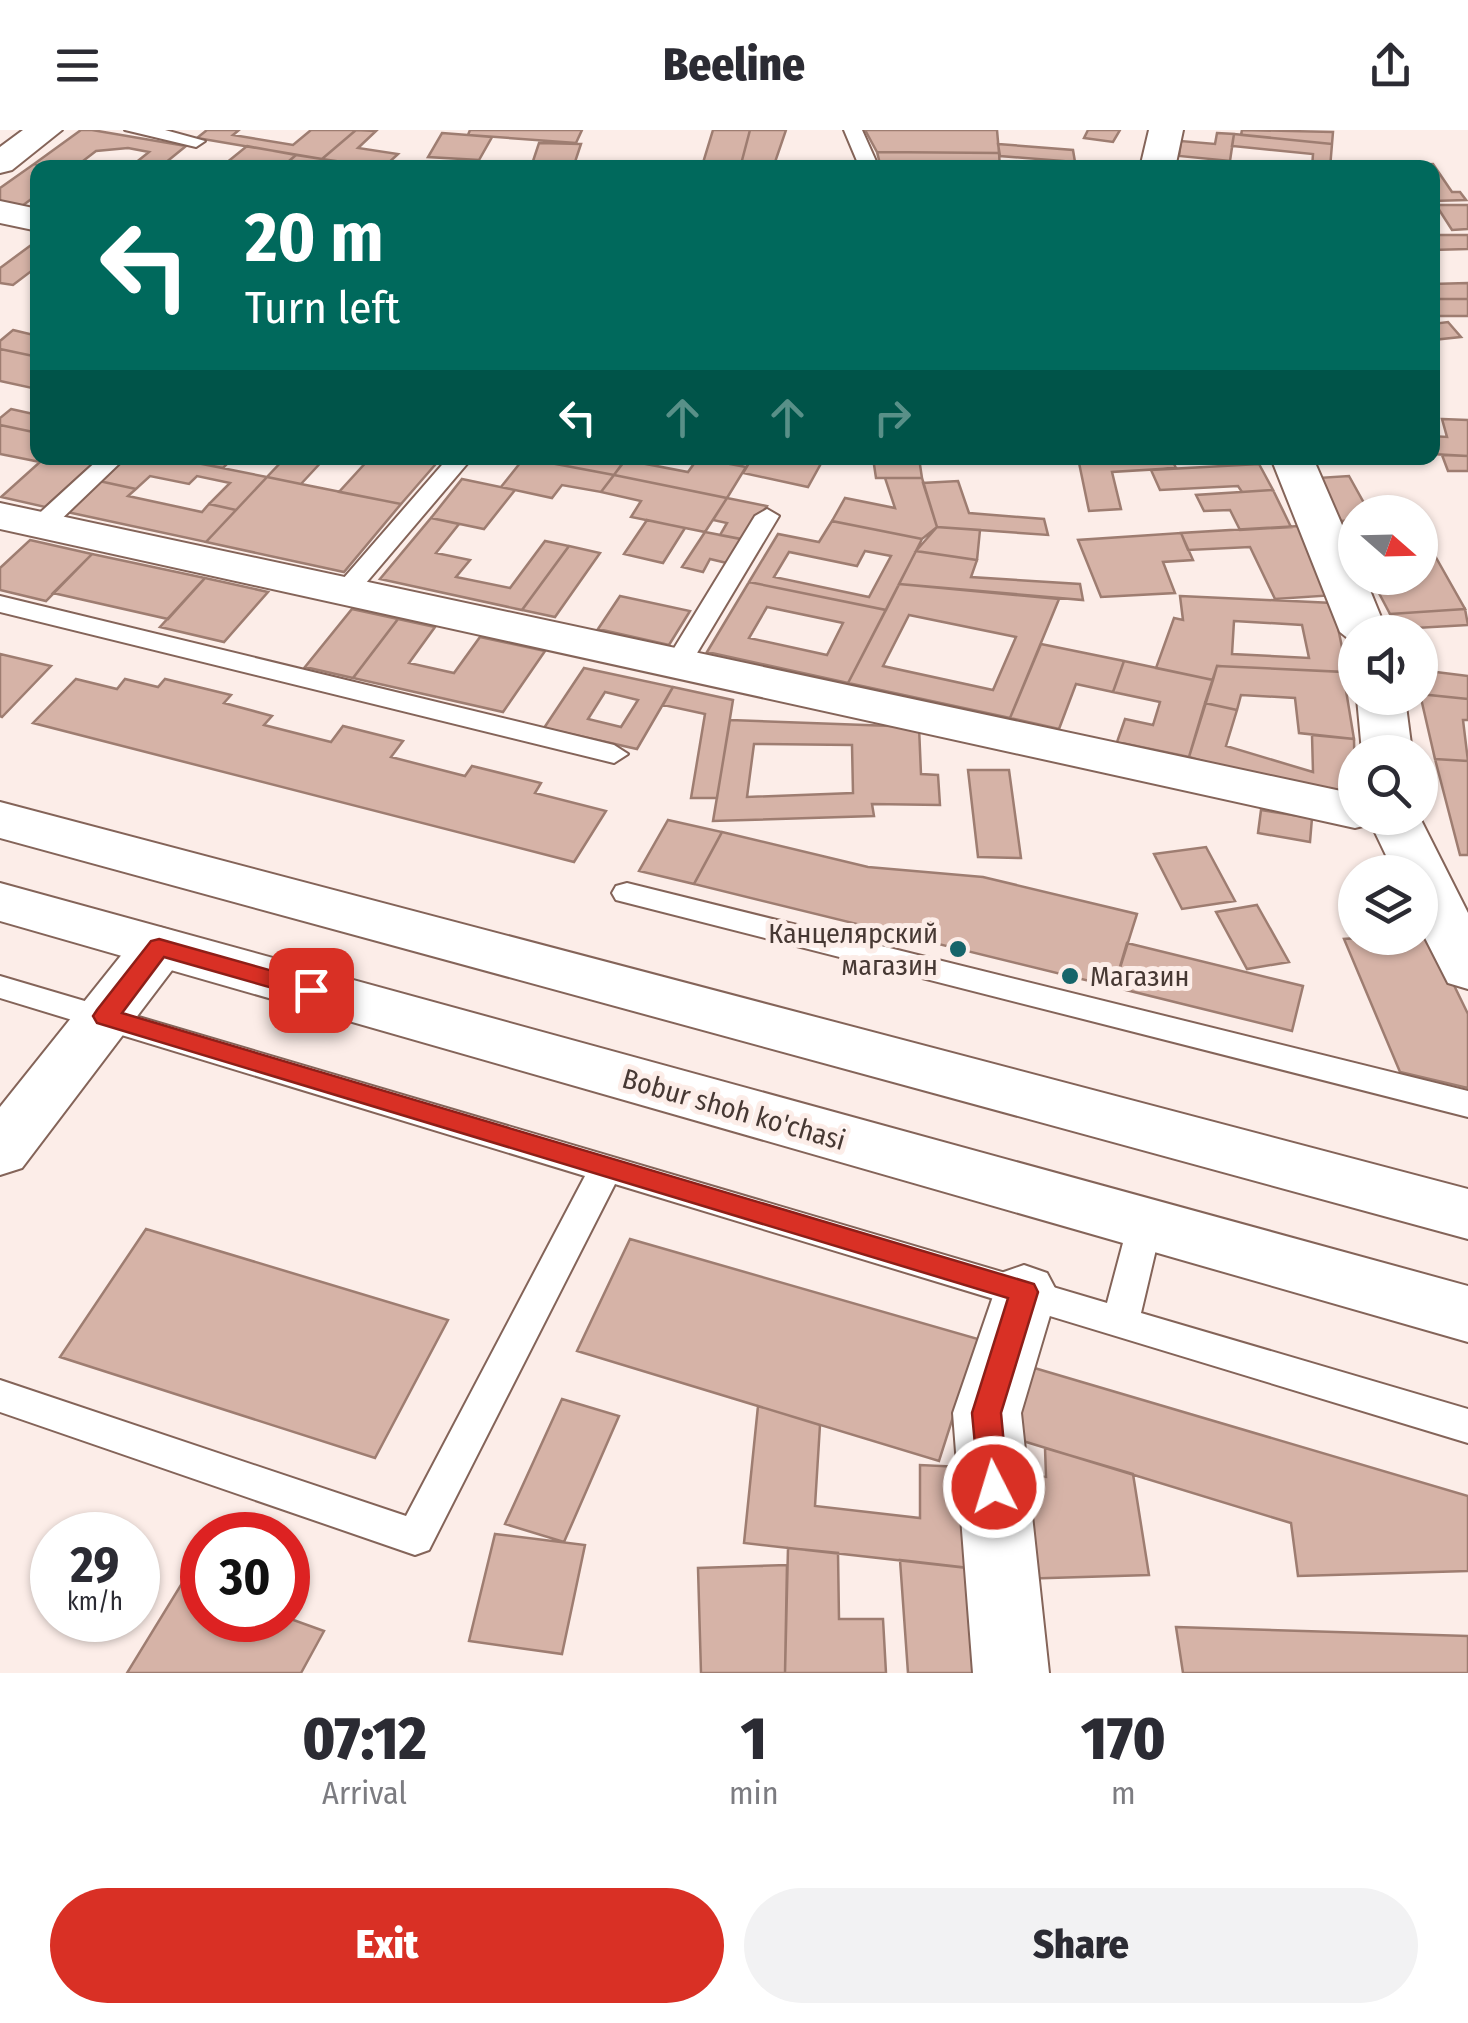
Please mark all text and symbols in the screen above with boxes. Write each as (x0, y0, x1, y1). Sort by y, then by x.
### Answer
icon: menu (50, 38, 105, 93)
text: Beeline (663, 38, 805, 92)
icon: share (1363, 38, 1418, 93)
text: 20 m (245, 196, 384, 280)
icon: left (80, 200, 210, 330)
text: Turn left (245, 281, 400, 335)
icon: left (550, 390, 605, 445)
icon: ahead (655, 390, 710, 445)
icon: ahead (760, 390, 815, 445)
icon: right (865, 390, 920, 445)
north arrow (1338, 495, 1438, 595)
map controls (1338, 495, 1438, 955)
button: sound (1338, 615, 1438, 715)
button: search (1338, 735, 1438, 835)
button: layers (1338, 855, 1438, 955)
place label: Канцелярский магазин (768, 917, 938, 982)
marker: Канцелярский магазин (947, 938, 969, 960)
pin (269, 948, 354, 1033)
place label: Магазин (1090, 960, 1190, 993)
icon: arrive (284, 963, 339, 1018)
marker: Магазин (1059, 965, 1081, 987)
street label: Bobur shoh ko'chasi (618, 1062, 849, 1157)
position arrow (942, 1435, 1046, 1539)
speed limit sign: 30 (180, 1512, 310, 1642)
text: 29 (71, 1535, 119, 1595)
text: km/h (67, 1587, 123, 1617)
text: 07:12 (302, 1703, 427, 1775)
text: 1 (741, 1703, 767, 1775)
text: 170 (1081, 1703, 1166, 1775)
text: Arrival (322, 1774, 407, 1812)
text: min (729, 1774, 779, 1812)
text: m (1111, 1774, 1136, 1812)
button: Exit (50, 1888, 724, 2003)
button: Share (744, 1888, 1418, 2003)

